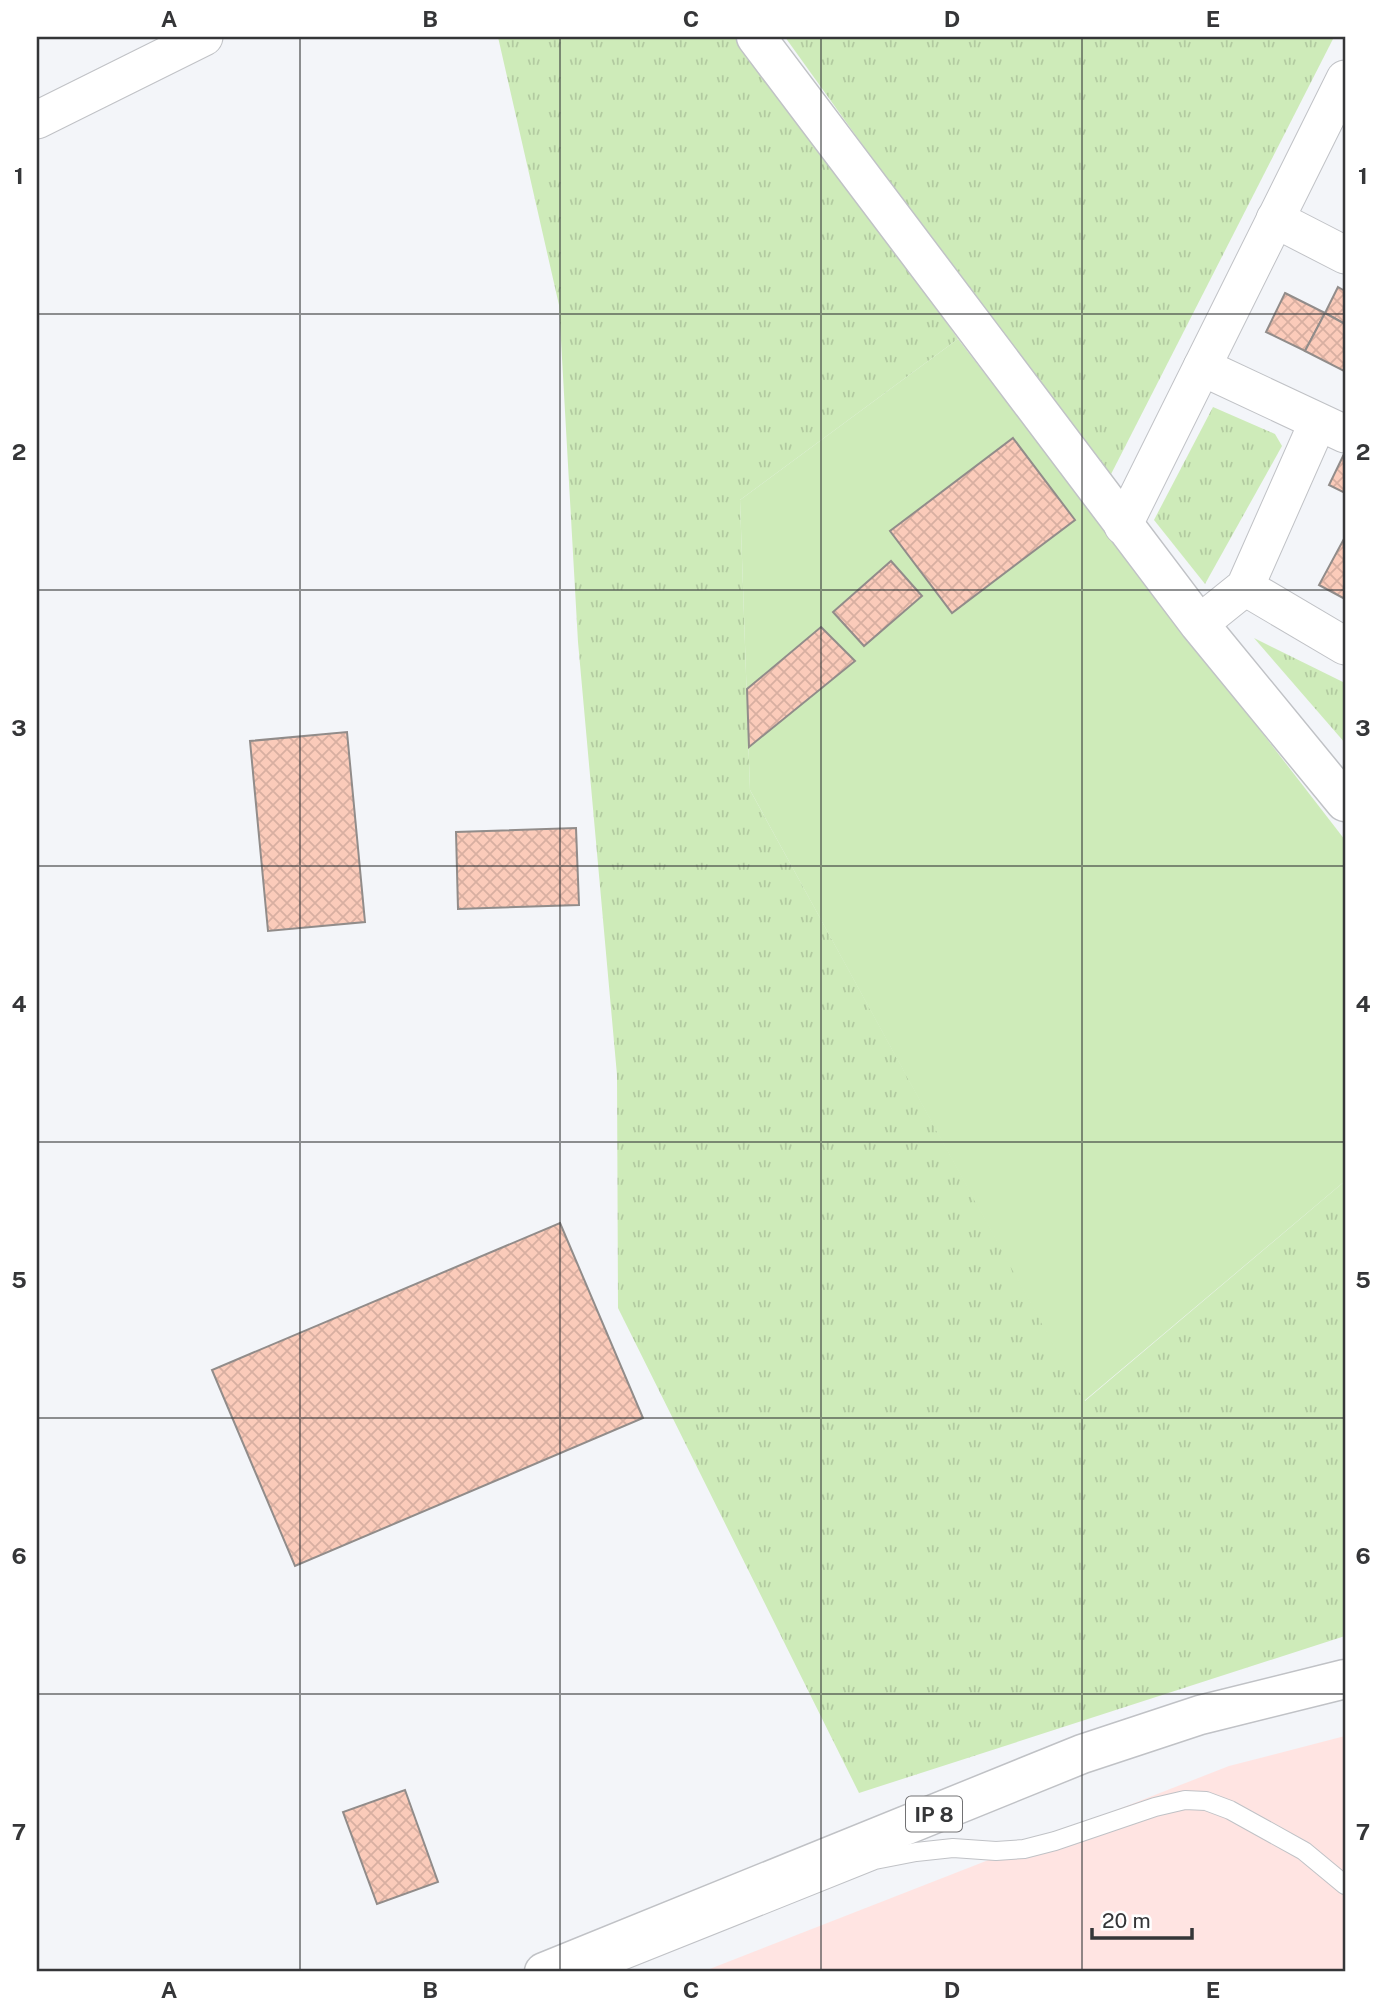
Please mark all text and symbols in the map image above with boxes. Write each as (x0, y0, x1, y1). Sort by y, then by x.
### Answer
text: A (161, 5, 178, 32)
text: B (422, 5, 438, 32)
text: C (683, 5, 699, 32)
text: D (944, 5, 960, 32)
text: E (1206, 5, 1220, 32)
text: 1 (14, 162, 24, 189)
text: 1 (1358, 162, 1368, 189)
text: 2 (12, 438, 26, 465)
text: 2 (1356, 438, 1370, 465)
text: 3 (11, 714, 27, 741)
text: 3 (1355, 714, 1371, 741)
text: 4 (11, 990, 27, 1017)
text: 4 (1355, 990, 1371, 1017)
text: 5 (11, 1266, 27, 1293)
text: 5 (1355, 1266, 1371, 1293)
text: 6 (11, 1542, 27, 1569)
text: 6 (1355, 1542, 1371, 1569)
road number: IP 8 (906, 1797, 962, 1832)
text: 7 (12, 1818, 26, 1845)
text: 7 (1356, 1818, 1370, 1845)
scale bar (1092, 1897, 1191, 1941)
text: 20 m (1102, 1908, 1151, 1933)
text: A (161, 1976, 178, 2003)
text: B (422, 1976, 438, 2003)
text: C (683, 1976, 699, 2003)
text: D (944, 1976, 960, 2003)
text: E (1206, 1976, 1220, 2003)

